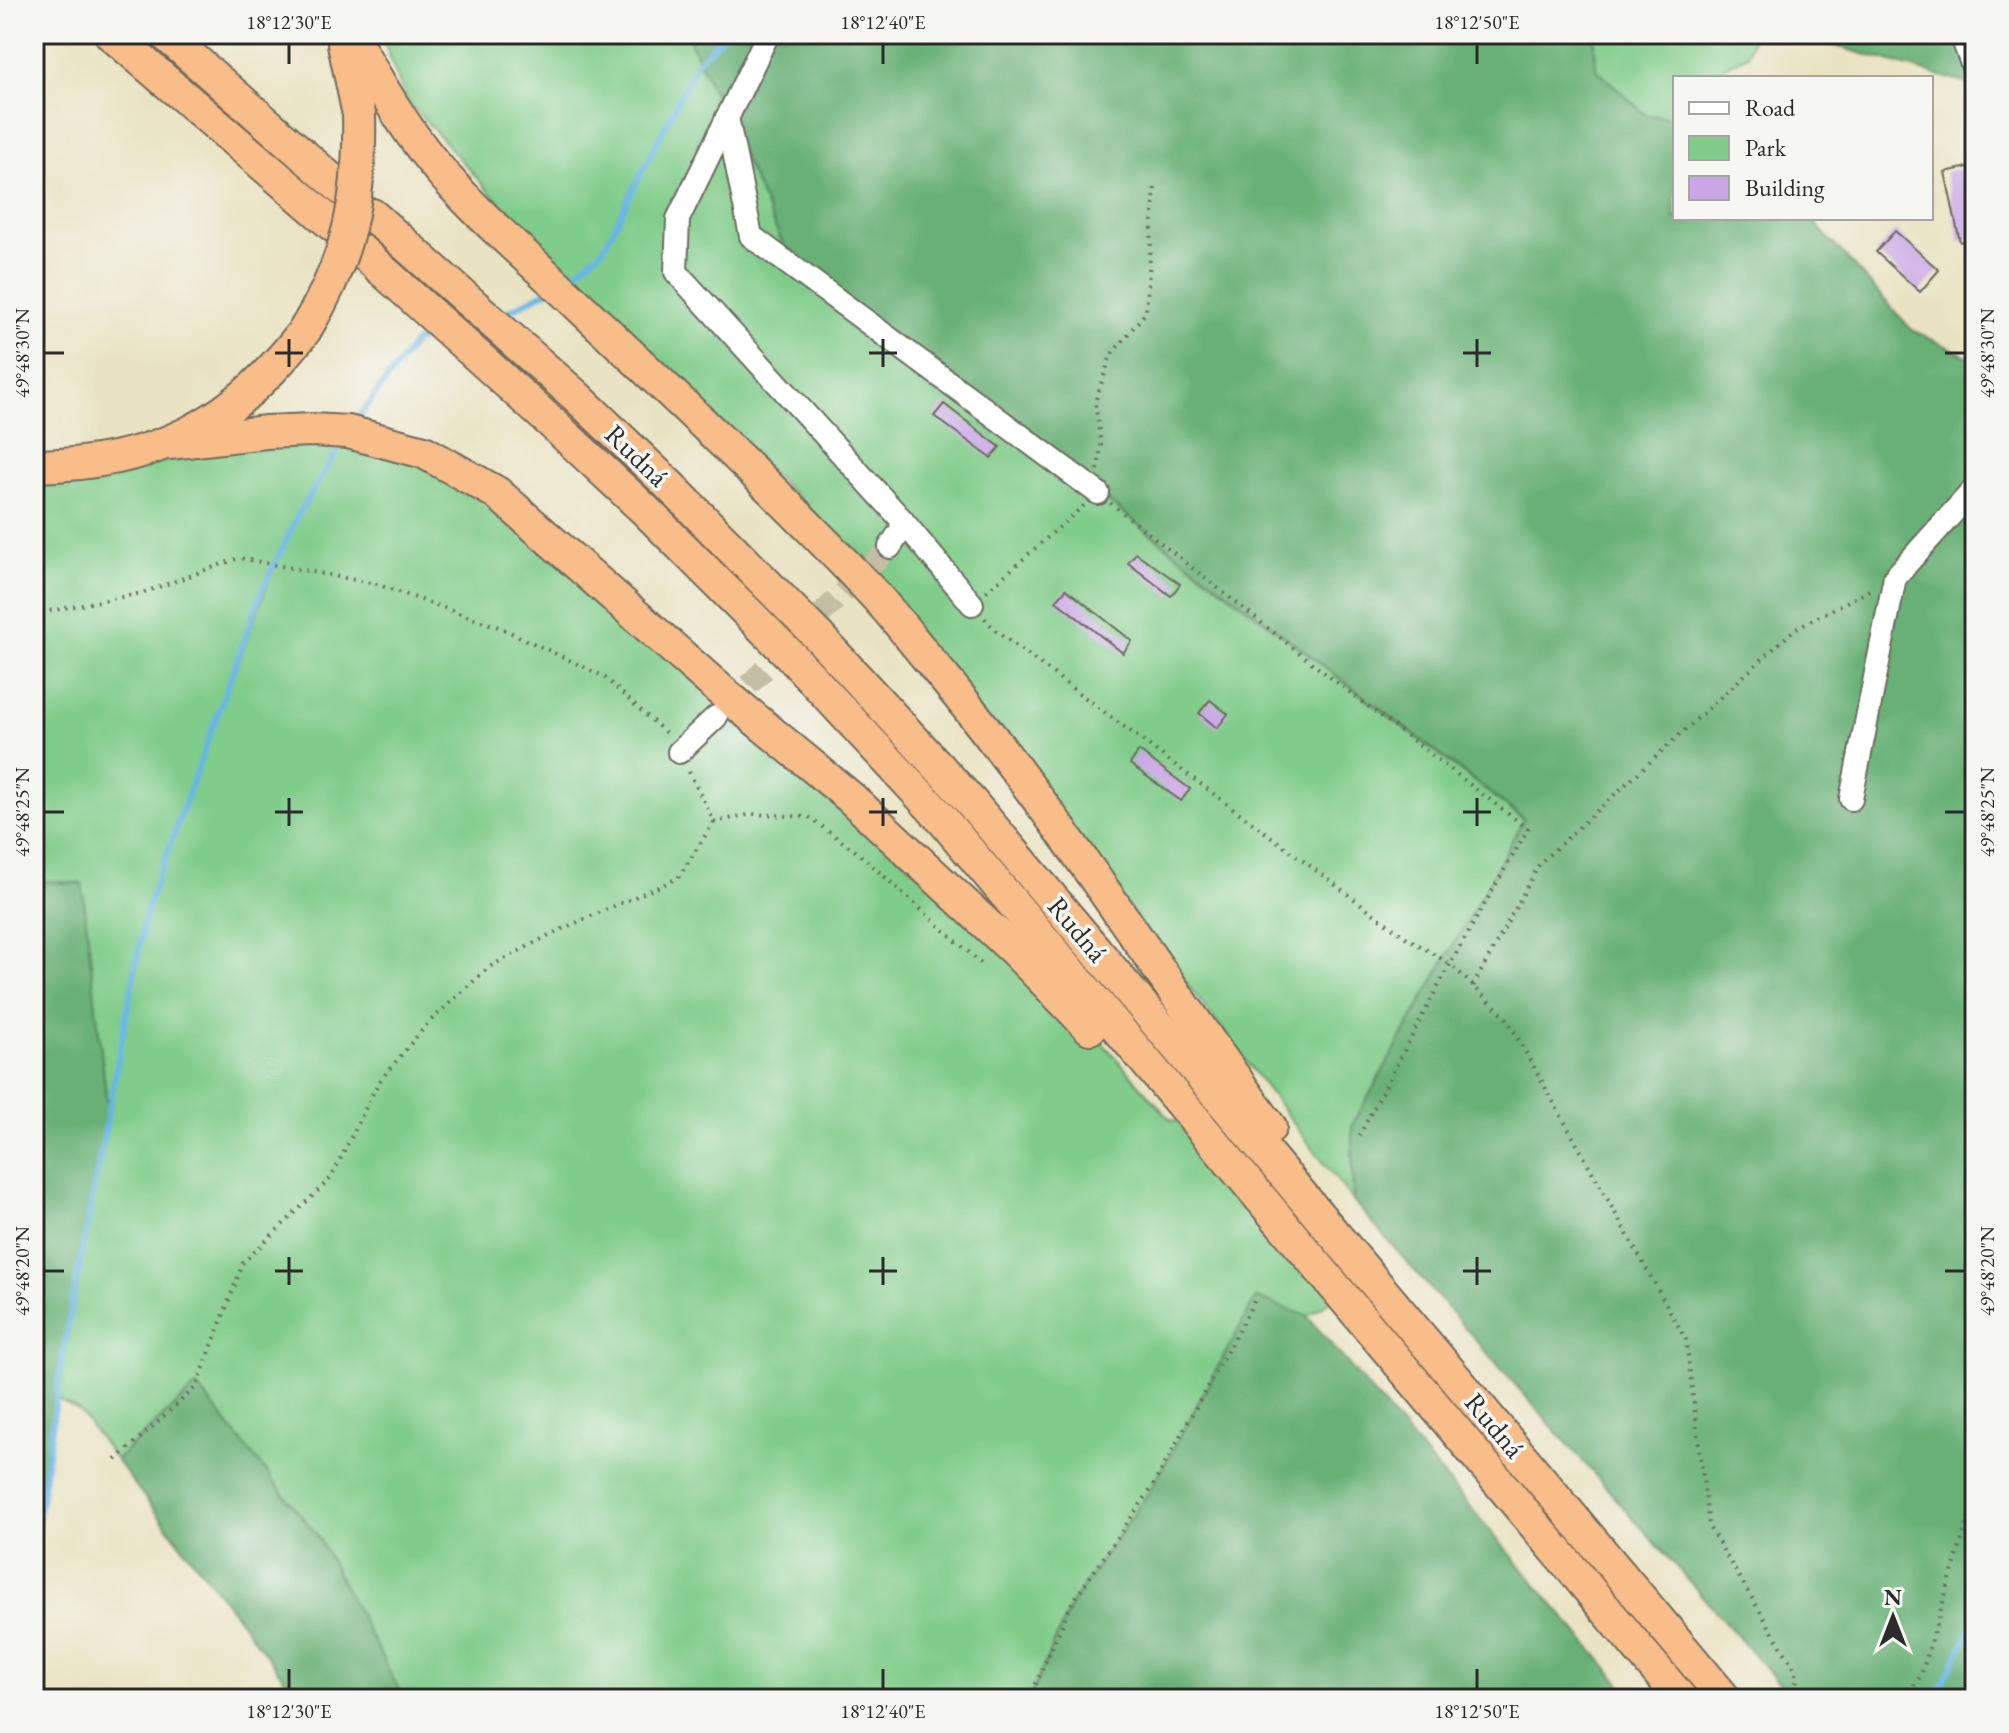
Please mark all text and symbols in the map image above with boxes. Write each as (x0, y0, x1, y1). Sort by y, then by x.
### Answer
text: 18°12'30"E (246, 9, 332, 35)
text: 18°12'40"E (840, 9, 926, 35)
text: 18°12'50"E (1434, 9, 1520, 35)
legend (1673, 76, 1933, 220)
text: Road (1745, 92, 1796, 123)
text: Park (1745, 132, 1787, 163)
text: Building (1745, 172, 1825, 203)
text: 49°48'30"N (9, 308, 35, 398)
text: 49°48'30"N (1974, 308, 2000, 398)
street label: Rudná (598, 416, 677, 495)
text: 49°48'25"N (9, 767, 35, 857)
text: 49°48'25"N (1974, 767, 2000, 857)
street label: Rudná (1040, 889, 1116, 970)
text: 49°48'20"N (9, 1226, 35, 1316)
text: 49°48'20"N (1974, 1226, 2000, 1316)
street label: Rudná (1457, 1385, 1533, 1466)
north arrow (1853, 1577, 1933, 1657)
text: N (1884, 1583, 1902, 1612)
text: 18°12'30"E (246, 1698, 332, 1724)
text: 18°12'40"E (840, 1698, 926, 1724)
text: 18°12'50"E (1434, 1698, 1520, 1724)

